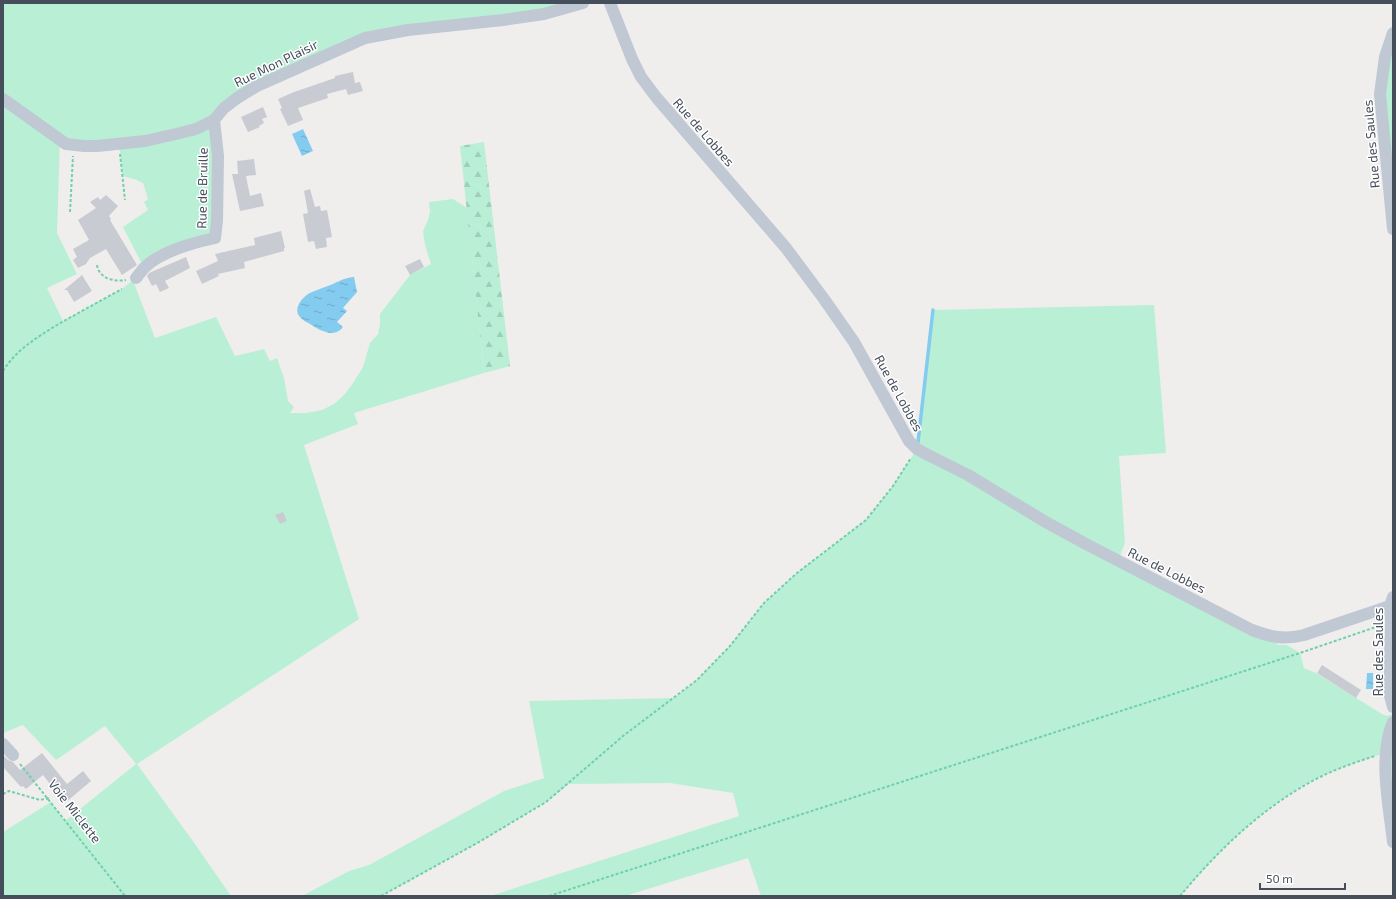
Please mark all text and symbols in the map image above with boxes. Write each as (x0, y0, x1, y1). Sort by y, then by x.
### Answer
street label: Rue Mon Plaisir (231, 36, 321, 90)
street label: Rue de Lobbes (670, 95, 738, 169)
street label: Rue des Saules (1359, 99, 1383, 189)
street label: Rue de Bruille (193, 147, 211, 229)
street label: Rue de Lobbes (871, 352, 927, 434)
street label: Rue de Lobbes (1125, 544, 1209, 596)
street label: Rue des Saules (1370, 608, 1386, 696)
street label: Voie Miclette (45, 776, 105, 846)
scale bar (1260, 865, 1345, 891)
text: 50 m (1266, 871, 1293, 885)

